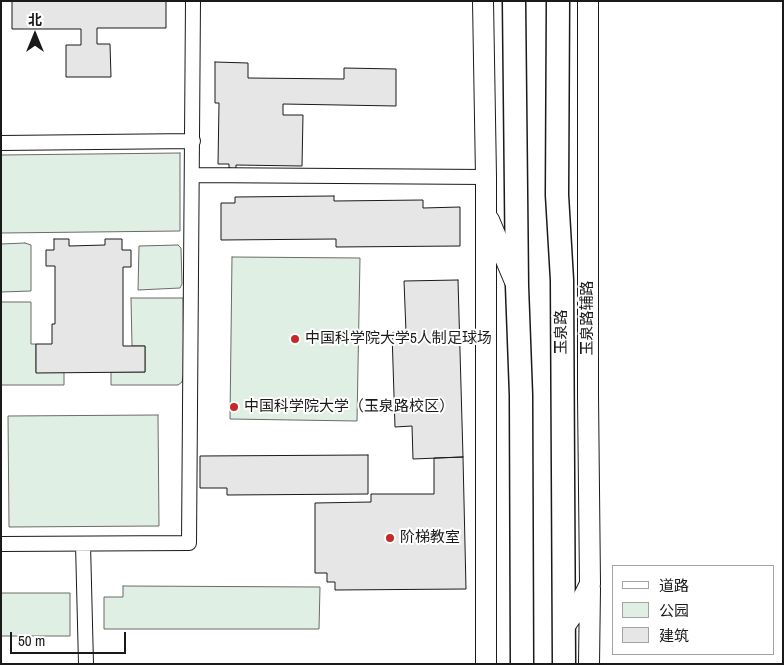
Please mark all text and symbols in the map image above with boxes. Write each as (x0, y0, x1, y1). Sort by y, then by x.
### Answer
north arrow (10, 10, 60, 60)
text: 北 (28, 11, 42, 29)
street label: 玉泉路辅路 (579, 281, 597, 355)
street label: 玉泉路 (553, 310, 571, 354)
place label: 中国科学院大学5人制足球场 (305, 330, 492, 348)
marker: 中国科学院大学5人制足球场 (289, 333, 301, 345)
place label: 中国科学院大学（玉泉路校区） (244, 398, 454, 416)
marker: 中国科学院大学（玉泉路校区） (228, 401, 240, 413)
place label: 阶梯教室 (400, 529, 460, 547)
marker: 阶梯教室 (384, 532, 396, 544)
legend (612, 565, 774, 655)
text: 道路 (659, 575, 689, 596)
text: 公园 (659, 600, 689, 621)
scale bar (12, 622, 129, 654)
text: 建筑 (659, 625, 689, 646)
text: 50 m (18, 630, 45, 651)

